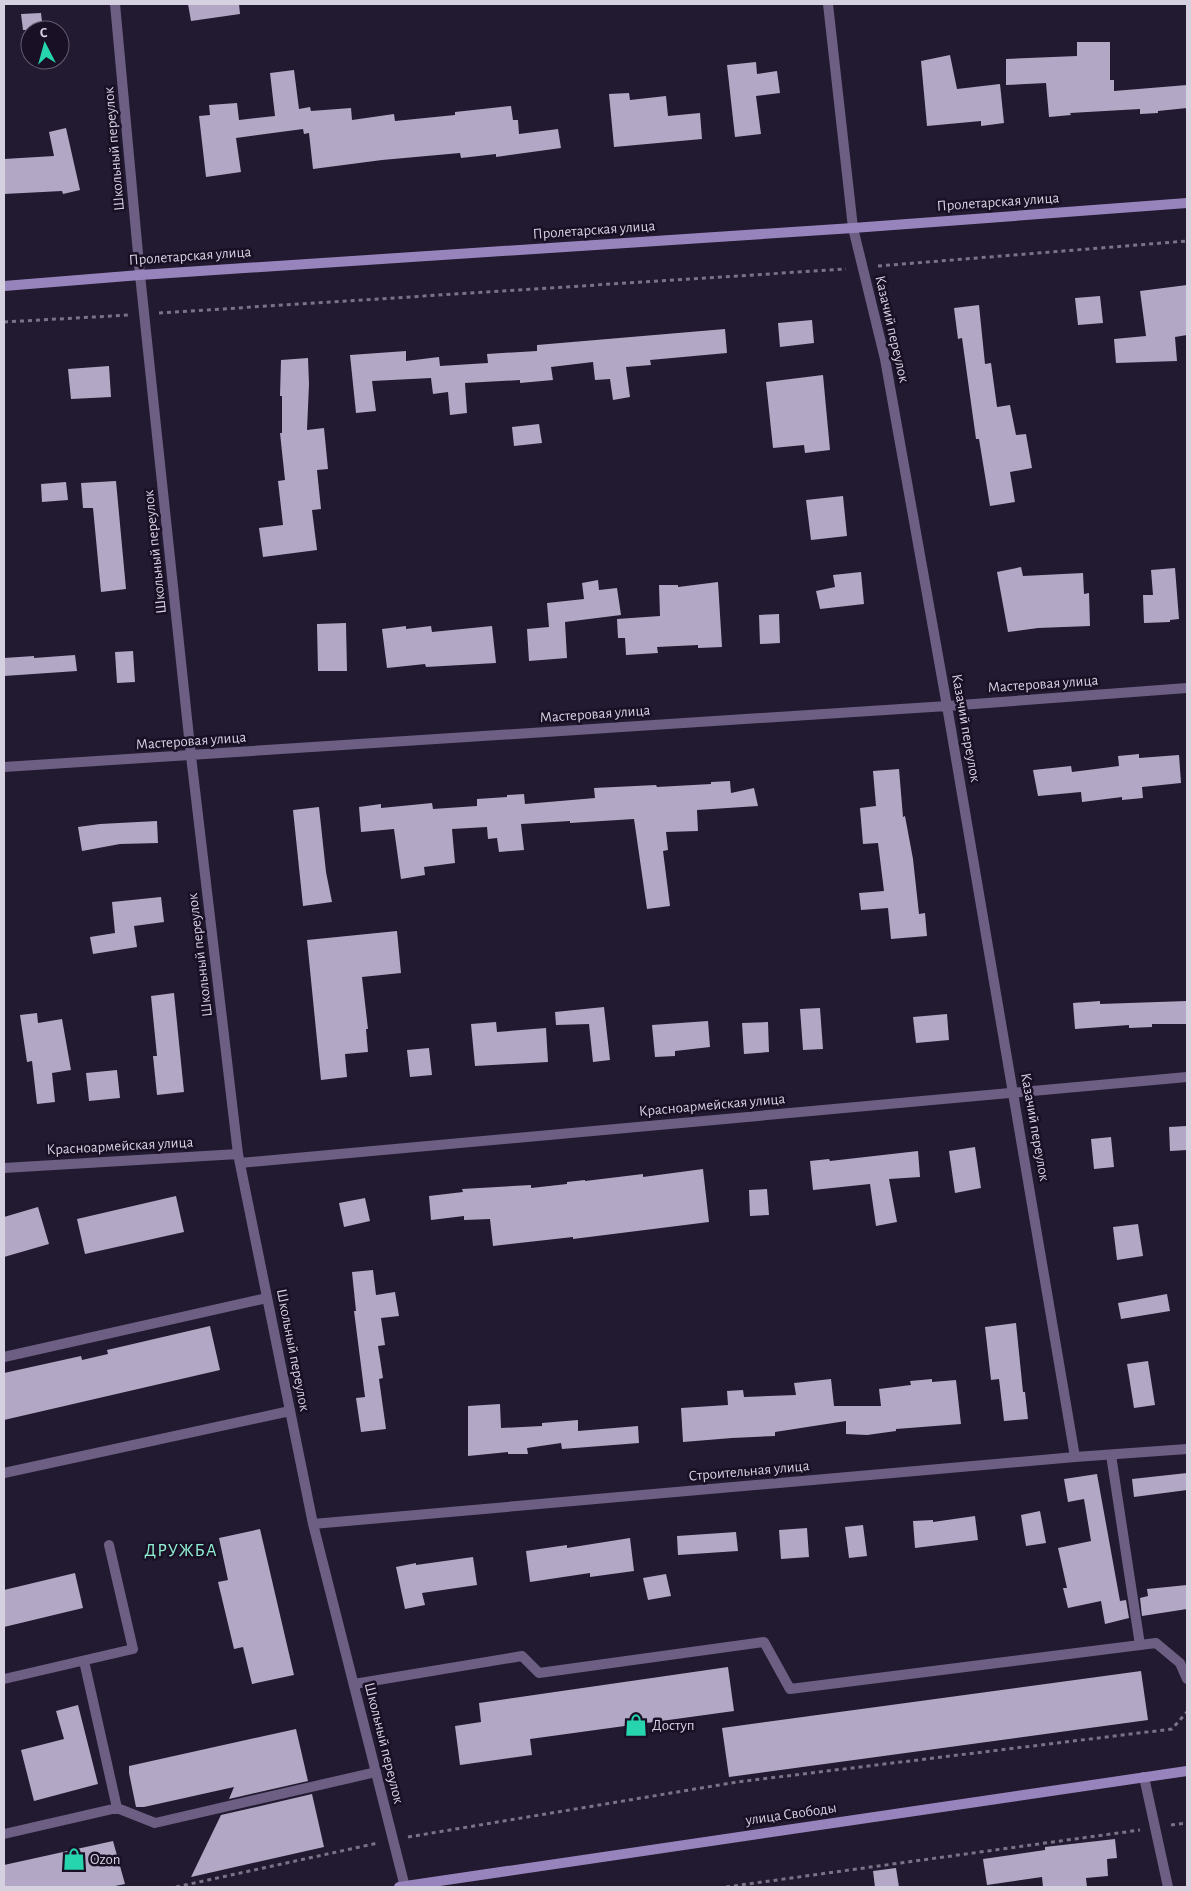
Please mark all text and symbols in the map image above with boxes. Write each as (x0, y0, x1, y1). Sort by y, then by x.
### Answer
north arrow (20, 20, 70, 70)
text: С (39, 26, 49, 40)
street label: Школьный переулок (101, 86, 127, 212)
street label: Пролетарская улица (936, 190, 1060, 214)
street label: Пролетарская улица (532, 218, 656, 242)
street label: Пролетарская улица (128, 244, 252, 268)
street label: Казачий переулок (872, 274, 912, 384)
street label: Школьный переулок (141, 489, 169, 615)
street label: Казачий переулок (949, 673, 983, 783)
street label: Мастеровая улица (987, 673, 1099, 695)
street label: Мастеровая улица (539, 703, 651, 725)
street label: Мастеровая улица (135, 730, 247, 752)
street label: Школьный переулок (185, 892, 215, 1018)
street label: Казачий переулок (1018, 1072, 1052, 1182)
street label: Красноармейская улица (638, 1091, 786, 1119)
street label: Красноармейская улица (46, 1135, 194, 1157)
street label: Школьный переулок (274, 1288, 312, 1413)
street label: Строительная улица (688, 1458, 810, 1484)
district label: ДРУЖБА (145, 1542, 217, 1560)
street label: Школьный переулок (362, 1681, 406, 1805)
shop icon: Доступ (623, 1712, 649, 1738)
place label: Доступ (652, 1718, 695, 1733)
street label: улица Свободы (743, 1800, 838, 1828)
shop icon: Ozon (61, 1846, 87, 1872)
place label: Ozon (90, 1852, 120, 1867)

